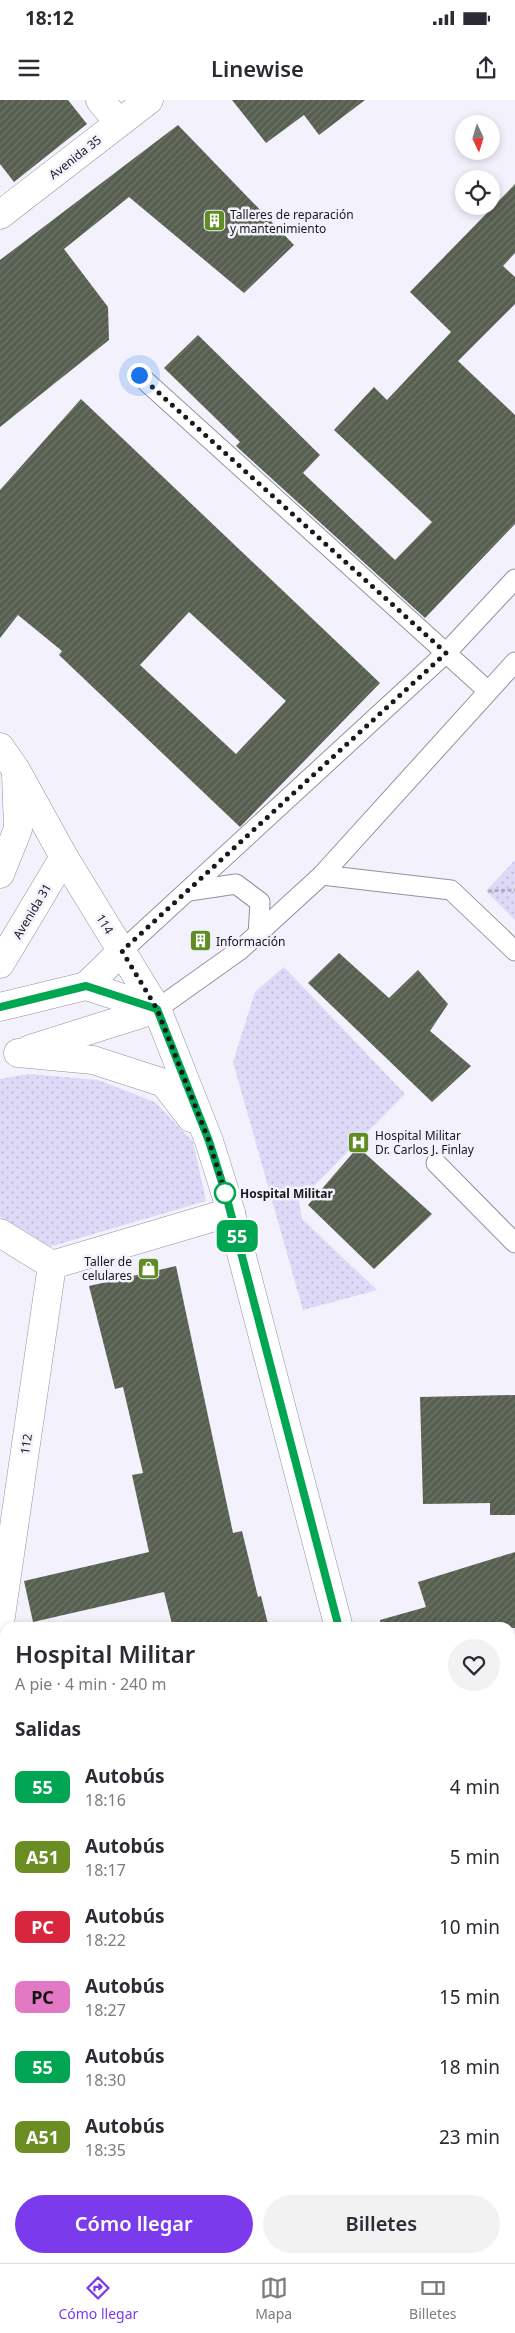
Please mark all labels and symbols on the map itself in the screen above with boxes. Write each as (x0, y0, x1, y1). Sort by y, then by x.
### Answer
north arrow (455, 115, 500, 160)
street label: Avenida 35 (45, 131, 105, 183)
place label: Talleres de reparación y mantenimiento (230, 206, 354, 237)
building icon: Talleres de reparación y mantenimiento (202, 209, 226, 233)
your location (127, 363, 152, 388)
street label: Avenida 31 (9, 880, 55, 942)
street label: 114 (92, 911, 118, 937)
building icon: Información (188, 929, 212, 953)
place label: Información (216, 933, 285, 950)
place label: Hospital Militar Dr. Carlos J. Finlay (375, 1127, 475, 1158)
hospital icon: Hospital Militar Dr. Carlos J. Finlay (347, 1130, 371, 1154)
marker: Hospital Militar (214, 1182, 236, 1204)
place label: Hospital Militar (240, 1185, 333, 1202)
line badge: 55 (214, 1220, 260, 1252)
place label: Taller de celulares (82, 1253, 132, 1284)
shop icon: Taller de celulares (136, 1256, 160, 1280)
street label: 112 (16, 1432, 36, 1455)

